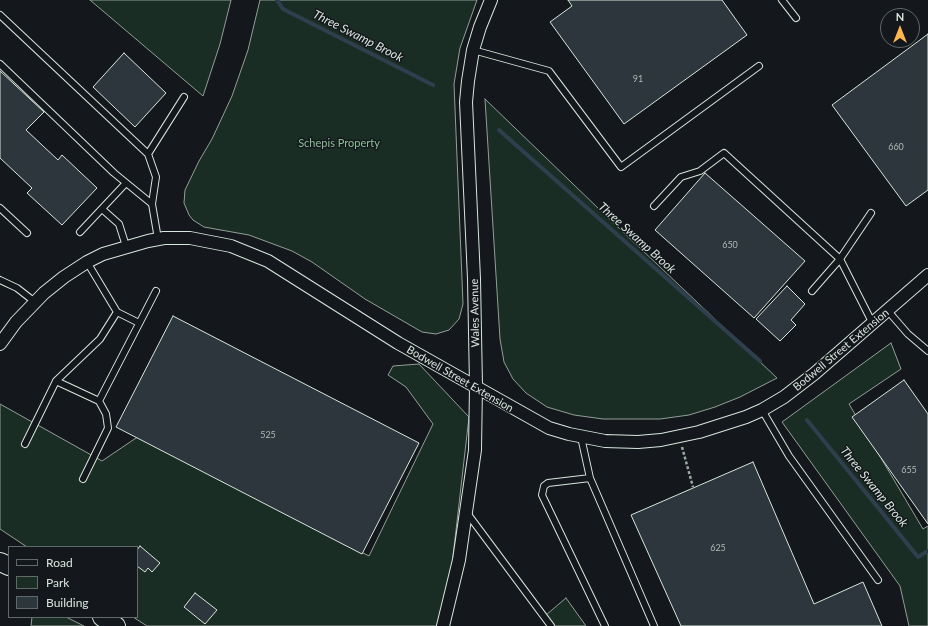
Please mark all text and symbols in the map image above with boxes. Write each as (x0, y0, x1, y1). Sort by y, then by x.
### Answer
water label: Three Swamp Brook (311, 7, 405, 65)
north arrow (880, 8, 920, 48)
text: N (896, 10, 904, 23)
house number: 91 (633, 74, 643, 84)
park label: Schepis Property (298, 136, 380, 150)
house number: 660 (888, 142, 904, 152)
water label: Three Swamp Brook (595, 199, 679, 277)
house number: 650 (722, 240, 738, 250)
street label: Wales Avenue (468, 279, 482, 347)
street label: Bodwell Street Extension (790, 306, 892, 394)
street label: Bodwell Street Extension (404, 343, 516, 415)
house number: 525 (260, 430, 276, 440)
water label: Three Swamp Brook (837, 444, 911, 530)
house number: 655 (901, 465, 917, 475)
house number: 625 (710, 543, 726, 553)
legend (8, 546, 138, 618)
text: Road (46, 555, 73, 570)
text: Park (46, 575, 69, 590)
text: Building (46, 595, 89, 610)

